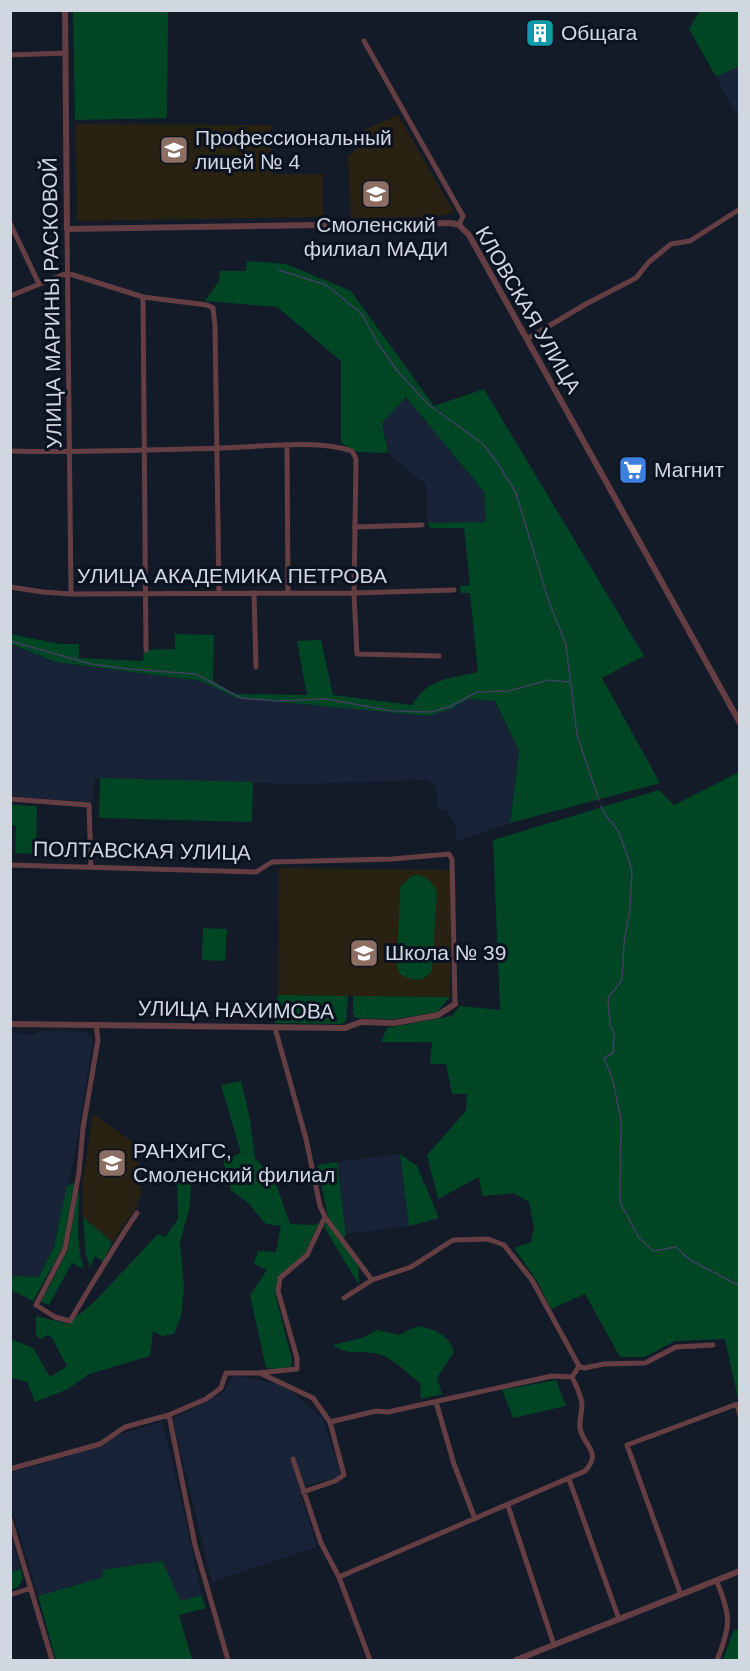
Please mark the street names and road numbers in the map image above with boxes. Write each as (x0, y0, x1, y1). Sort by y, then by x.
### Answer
street label: УЛИЦА МАРИНЫ РАСКОВОЙ (37, 157, 66, 449)
street label: КЛОВСКАЯ УЛИЦА (471, 222, 586, 397)
street label: УЛИЦА АКАДЕМИКА ПЕТРОВА (77, 564, 387, 587)
street label: ПОЛТАВСКАЯ УЛИЦА (33, 837, 251, 864)
street label: УЛИЦА НАХИМОВА (138, 996, 334, 1023)

